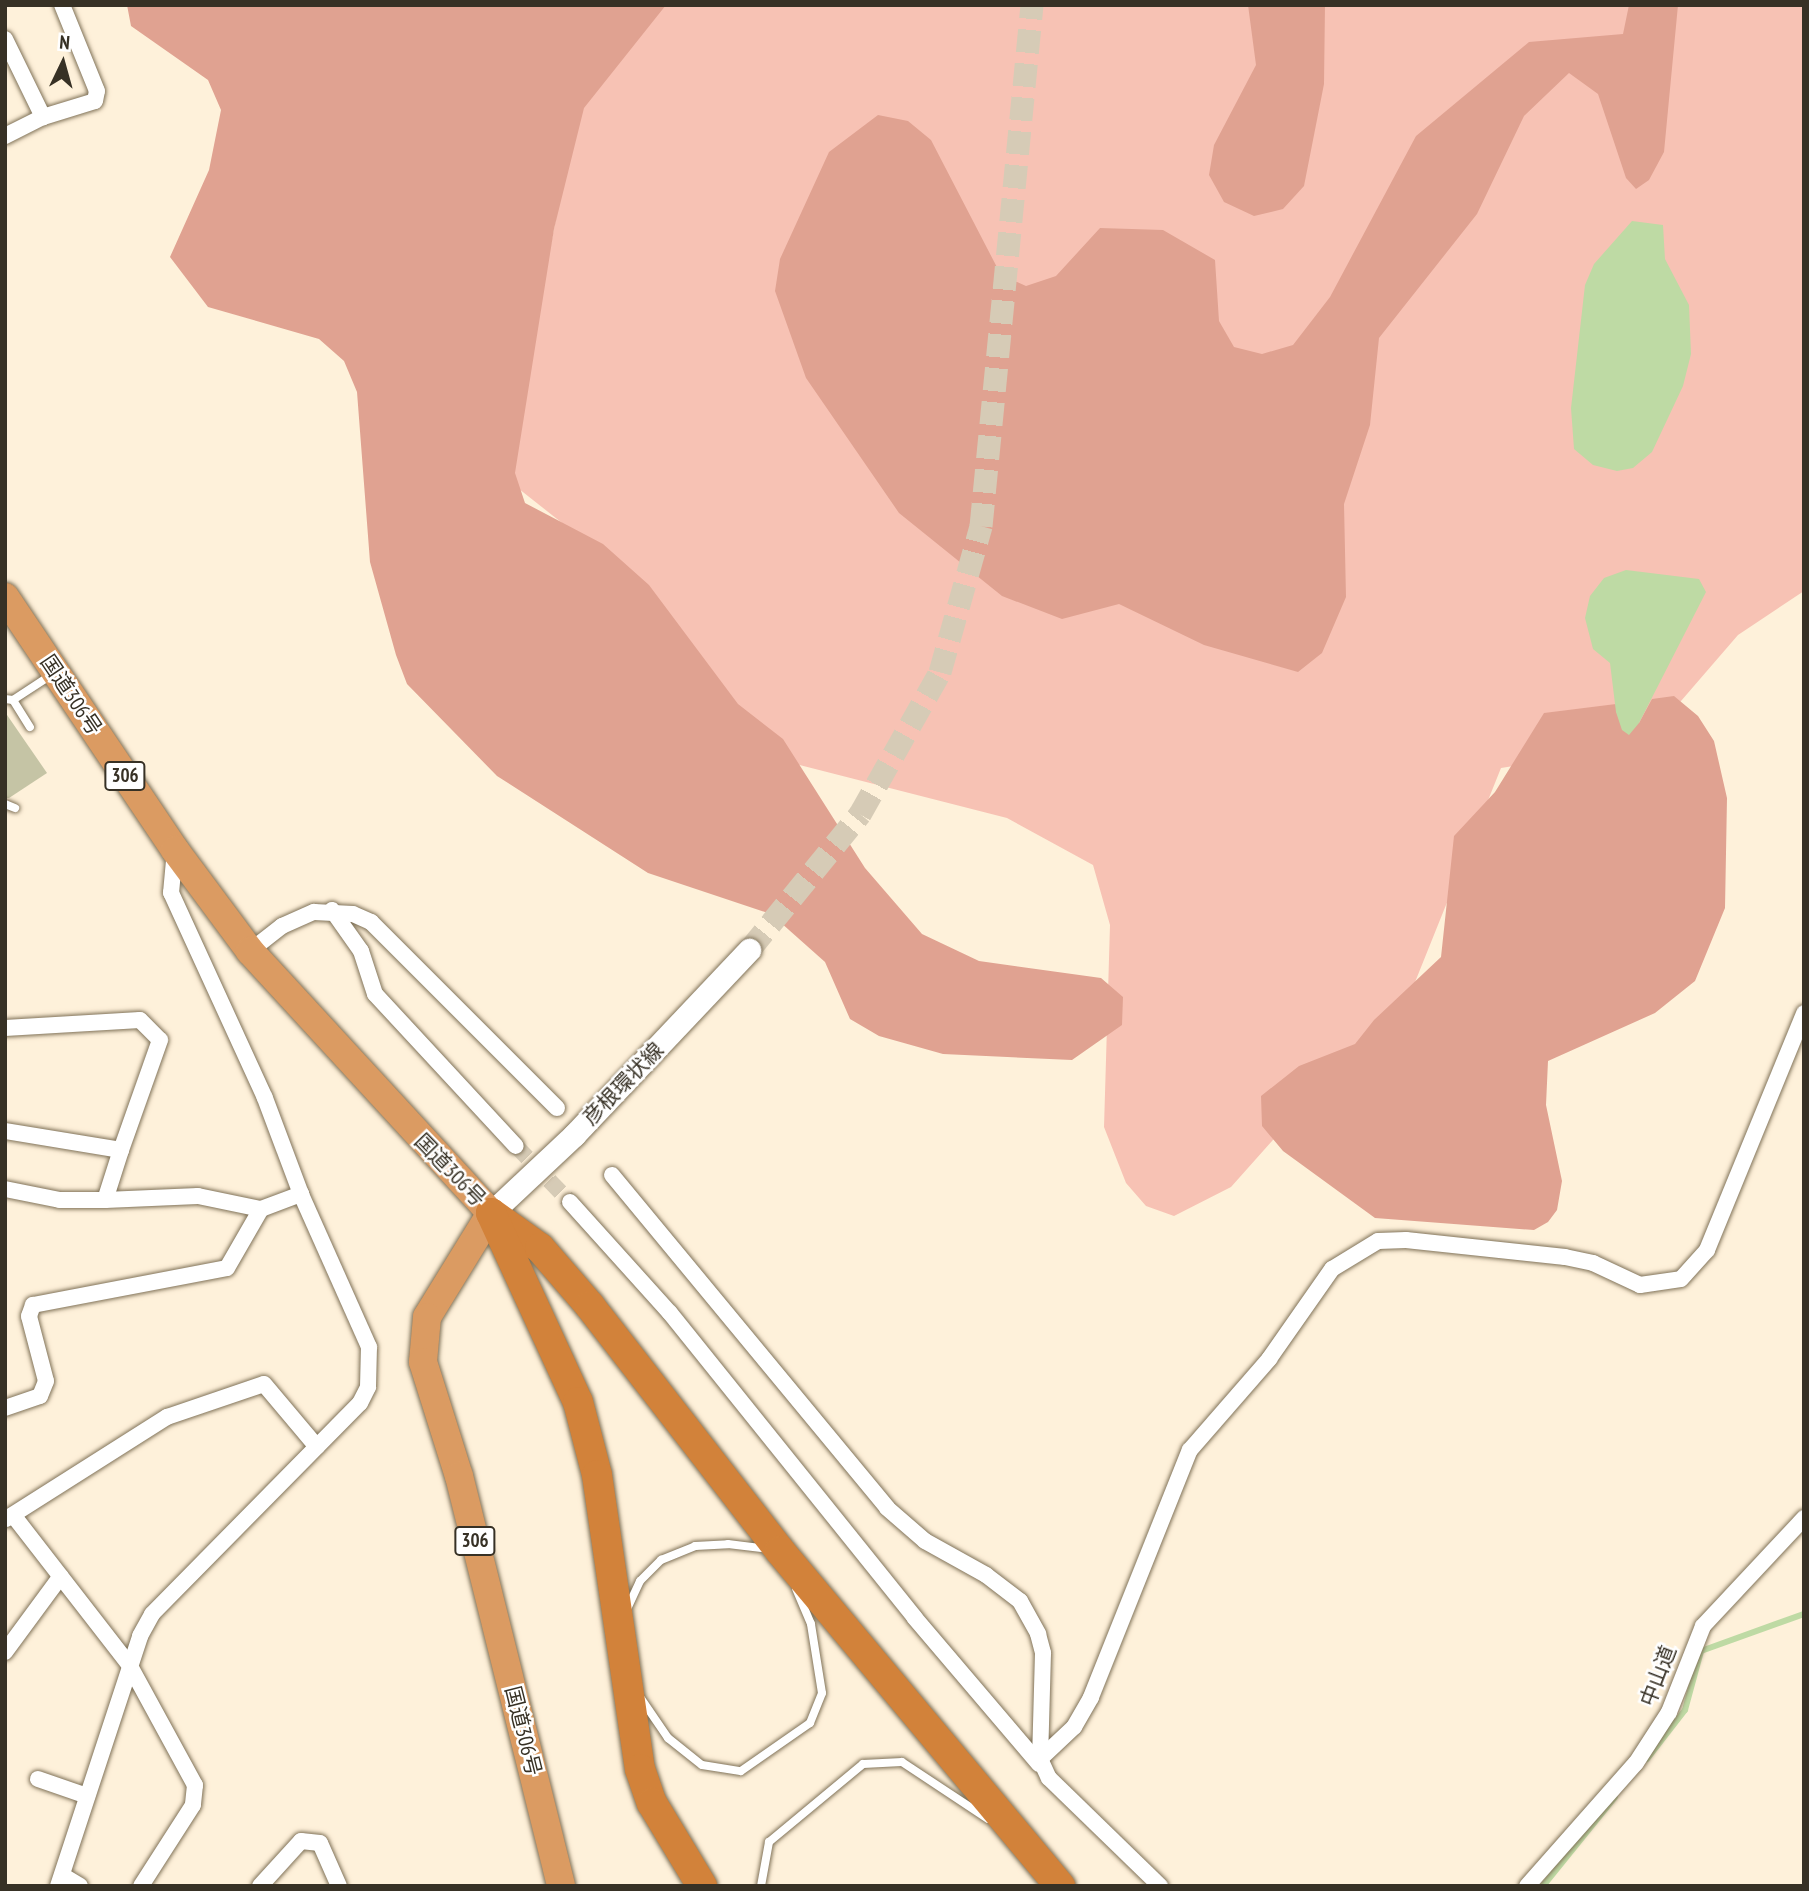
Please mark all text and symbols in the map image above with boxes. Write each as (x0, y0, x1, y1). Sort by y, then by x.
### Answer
north arrow (28, 28, 98, 98)
text: N (59, 30, 71, 54)
street label: 国道306号 (35, 650, 107, 740)
road number: 306 (104, 761, 146, 792)
street label: 彦根環状線 (577, 1037, 669, 1131)
street label: 国道306号 (409, 1128, 491, 1212)
road number: 306 (454, 1526, 496, 1556)
street label: 中山道 (1635, 1642, 1681, 1710)
street label: 国道306号 (500, 1684, 546, 1778)

